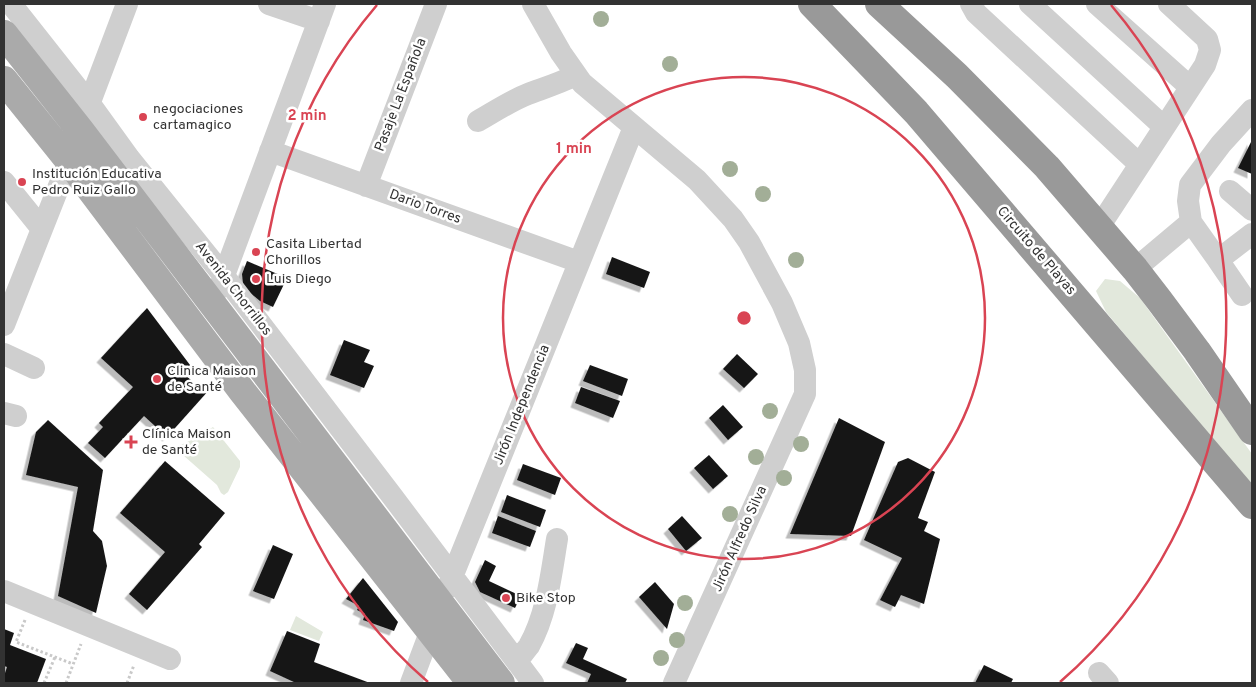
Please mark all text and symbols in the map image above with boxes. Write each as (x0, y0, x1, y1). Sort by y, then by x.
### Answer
street label: Pasaje La Española (372, 36, 430, 154)
place label: negociaciones cartamagico (153, 101, 243, 134)
text: 2 min (287, 107, 327, 126)
marker: negociaciones cartamagico (137, 111, 149, 123)
text: 1 min (556, 140, 592, 159)
place label: Institución Educativa Pedro Ruiz Gallo (32, 166, 162, 199)
marker: Institución Educativa Pedro Ruiz Gallo (16, 176, 28, 188)
street label: Dario Torres (387, 186, 463, 228)
street label: Circuito de Playas (993, 203, 1079, 299)
place label: Casita Libertad Chorillos (266, 236, 362, 269)
street label: Avenida Chorrillos (191, 239, 275, 339)
marker: Casita Libertad Chorillos (250, 246, 262, 258)
place label: Luis Diego (266, 271, 332, 288)
marker: Luis Diego (250, 273, 262, 285)
centre of rings (735, 309, 753, 327)
street label: Jirón Independencia (490, 342, 554, 468)
place label: Clinica Maison de Santé (167, 363, 256, 396)
marker: Clinica Maison de Santé (151, 373, 163, 385)
place label: Clínica Maison de Santé (142, 426, 231, 459)
marker: Clínica Maison de Santé (124, 435, 138, 449)
street label: Jirón Alfredo Silva (709, 483, 771, 595)
place label: Bike Stop (516, 590, 576, 607)
marker: Bike Stop (500, 592, 512, 604)

